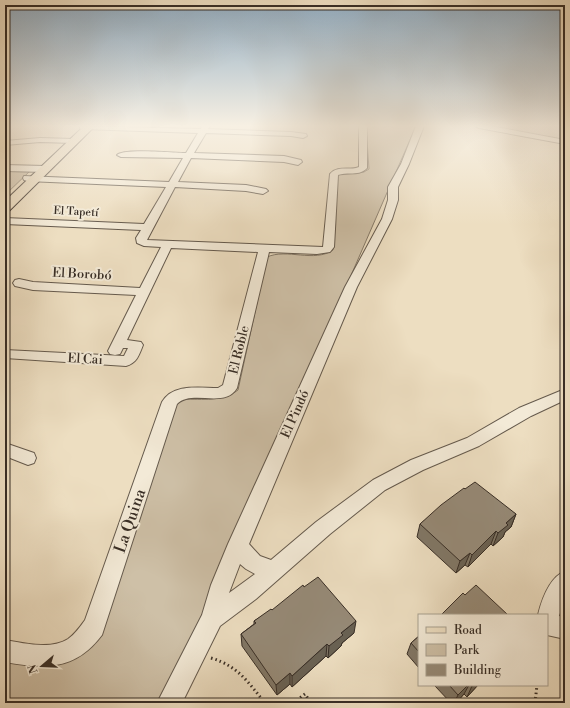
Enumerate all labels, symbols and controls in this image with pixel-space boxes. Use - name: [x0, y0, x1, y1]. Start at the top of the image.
- street label: El Tapetí: [53, 204, 99, 220]
- street label: El Borobó: [52, 264, 112, 284]
- street label: El Roble: [225, 324, 253, 376]
- street label: El Cai: [67, 350, 103, 368]
- street label: El Pindó: [277, 387, 313, 441]
- street label: La Quina: [110, 485, 151, 556]
- legend: [418, 614, 548, 686]
- text: Road: [454, 623, 482, 638]
- text: Park: [454, 643, 480, 658]
- north arrow: [22, 646, 62, 686]
- text: N: [25, 662, 42, 675]
- text: Building: [453, 663, 502, 678]

